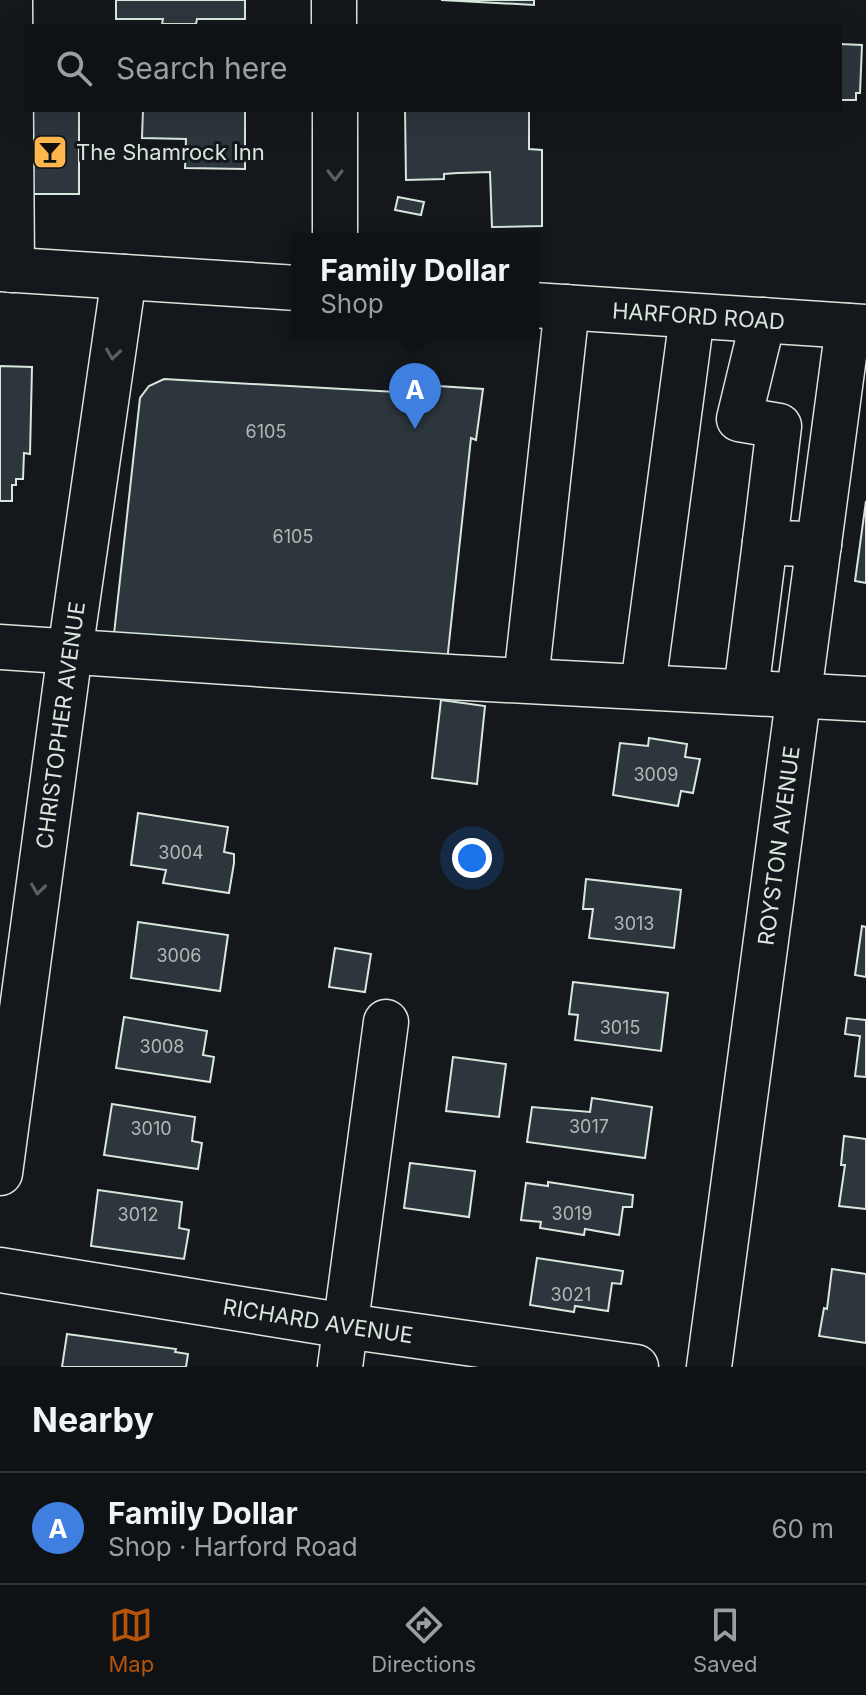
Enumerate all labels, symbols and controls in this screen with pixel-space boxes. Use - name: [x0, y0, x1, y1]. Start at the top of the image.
- search box: [24, 24, 842, 112]
- icon: search: [52, 46, 96, 90]
- text: Search here: [116, 50, 288, 86]
- bar icon: The Shamrock Inn: [31, 133, 69, 171]
- place label: The Shamrock Inn: [76, 139, 265, 165]
- one-way arrow: [326, 169, 344, 181]
- popup: [291, 233, 539, 337]
- text: Family Dollar: [320, 252, 510, 288]
- text: Shop: [320, 288, 384, 319]
- street label: HARFORD ROAD: [611, 297, 786, 335]
- one-way arrow: [105, 347, 122, 361]
- pin: A: [389, 363, 441, 429]
- house number: 6105: [246, 421, 286, 442]
- house number: 6105: [273, 526, 313, 547]
- street label: CHRISTOPHER AVENUE: [31, 600, 90, 850]
- street label: ROYSTON AVENUE: [752, 744, 805, 947]
- house number: 3009: [634, 764, 679, 785]
- your location: [452, 838, 492, 878]
- house number: 3004: [158, 842, 204, 863]
- one-way arrow: [30, 882, 47, 896]
- house number: 3013: [614, 913, 654, 934]
- house number: 3006: [157, 945, 202, 966]
- house number: 3015: [600, 1017, 640, 1038]
- house number: 3008: [140, 1036, 184, 1057]
- house number: 3017: [569, 1116, 609, 1137]
- house number: 3010: [130, 1118, 172, 1139]
- house number: 3019: [552, 1203, 592, 1224]
- house number: 3012: [118, 1204, 158, 1225]
- house number: 3021: [551, 1284, 591, 1305]
- street label: RICHARD AVENUE: [221, 1293, 415, 1348]
- text: Nearby: [32, 1399, 154, 1440]
- text: Family Dollar: [108, 1495, 298, 1531]
- text: A: [48, 1513, 68, 1544]
- text: 60 m: [771, 1513, 834, 1544]
- text: Shop · Harford Road: [108, 1531, 358, 1562]
- tab: Map: [109, 1603, 154, 1677]
- tab: Directions: [371, 1603, 476, 1677]
- tab: Saved: [693, 1603, 757, 1677]

